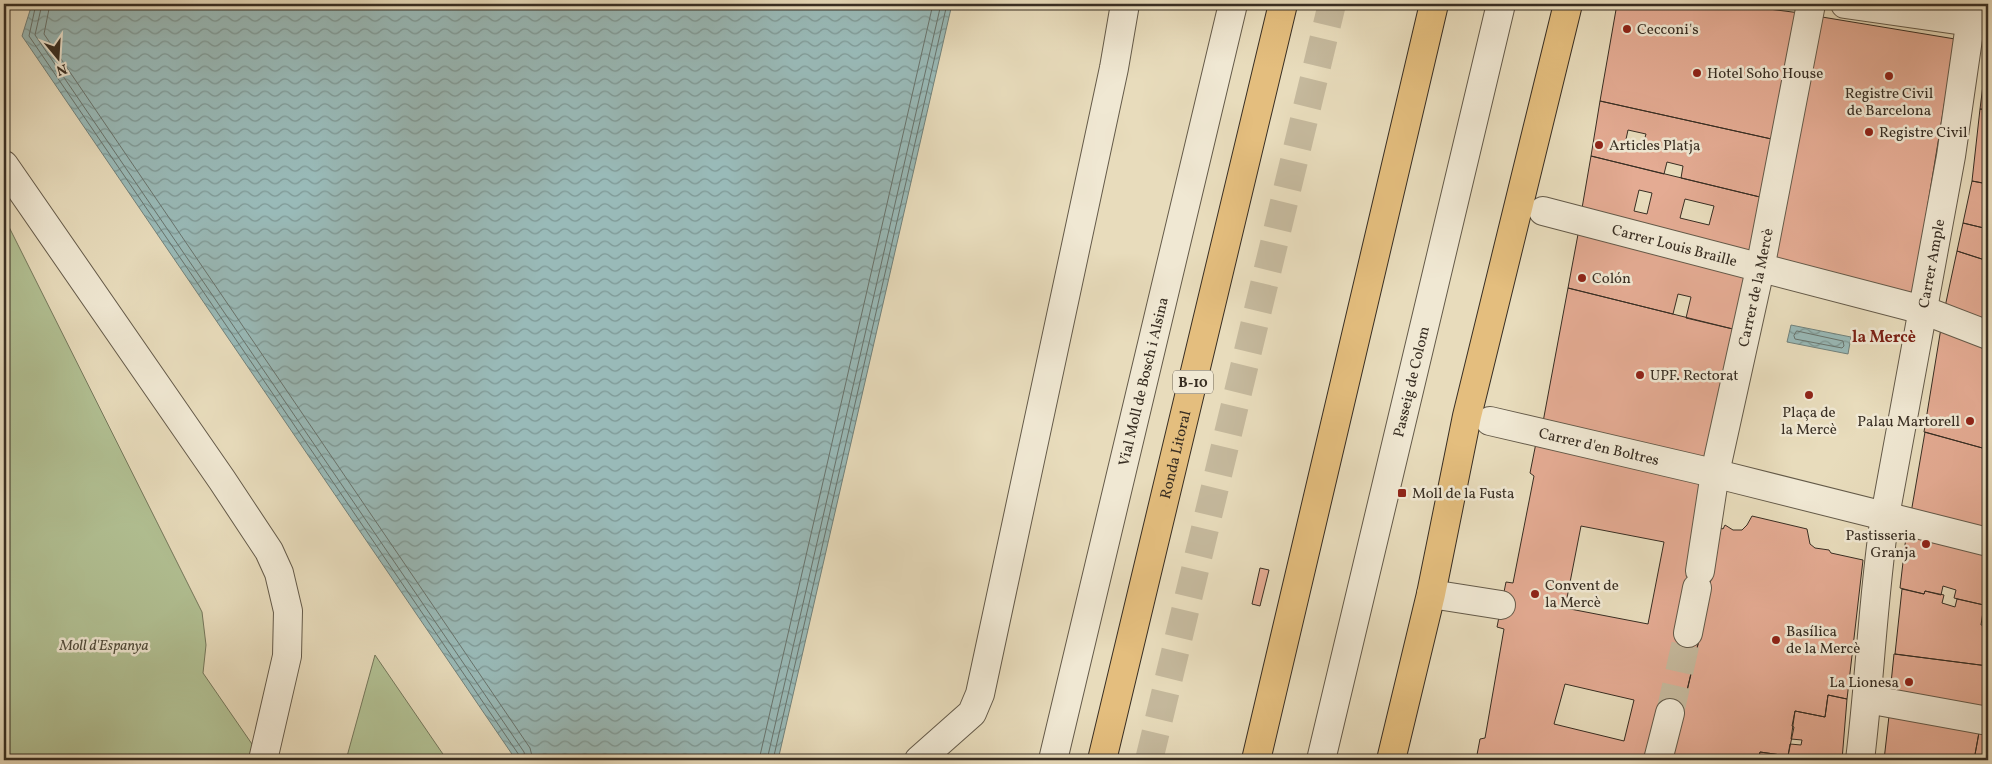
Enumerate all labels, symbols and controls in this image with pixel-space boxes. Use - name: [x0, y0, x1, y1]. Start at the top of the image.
- place label: Cecconi's: [1637, 20, 1699, 41]
- marker: Cecconi's: [1621, 23, 1633, 35]
- north arrow: [32, 32, 82, 82]
- text: N: [54, 58, 69, 80]
- place label: Hotel Soho House: [1707, 64, 1823, 85]
- marker: Hotel Soho House: [1691, 67, 1703, 79]
- marker: Registre Civil de Barcelona: [1883, 70, 1895, 82]
- place label: Registre Civil de Barcelona: [1845, 84, 1933, 122]
- place label: Registre Civil: [1879, 123, 1968, 144]
- marker: Registre Civil: [1863, 126, 1875, 138]
- place label: Articles Platja: [1609, 136, 1700, 157]
- marker: Articles Platja: [1593, 139, 1605, 151]
- street label: Carrer Ample: [1914, 218, 1951, 310]
- street label: Carrer Louis Braille: [1609, 220, 1739, 273]
- street label: Carrer de la Mercè: [1734, 227, 1780, 349]
- place label: Colón: [1592, 269, 1631, 290]
- marker: Colón: [1576, 272, 1588, 284]
- street label: Vial Moll de Bosch i Alsina: [1114, 295, 1175, 469]
- street label: Passeig de Colom: [1389, 324, 1436, 440]
- district label: la Mercè: [1852, 327, 1916, 349]
- place label: UPF. Rectorat: [1650, 366, 1739, 387]
- marker: UPF. Rectorat: [1634, 369, 1646, 381]
- road number: B-10: [1173, 371, 1213, 394]
- marker: Plaça de la Mercè: [1803, 389, 1815, 401]
- place label: Plaça de la Mercè: [1781, 403, 1837, 441]
- street label: Ronda Litoral: [1156, 409, 1197, 501]
- place label: Palau Martorell: [1857, 412, 1960, 433]
- marker: Palau Martorell: [1964, 415, 1976, 427]
- street label: Carrer d'en Boltres: [1536, 424, 1661, 472]
- place label: Moll de la Fusta: [1412, 484, 1515, 505]
- marker: Moll de la Fusta: [1396, 487, 1408, 499]
- place label: Pastisseria Granja: [1845, 526, 1916, 564]
- marker: Pastisseria Granja: [1920, 538, 1932, 550]
- place label: Convent de la Mercè: [1545, 576, 1619, 614]
- marker: Convent de la Mercè: [1529, 588, 1541, 600]
- place label: Basílica de la Mercè: [1786, 622, 1860, 660]
- marker: Basílica de la Mercè: [1770, 634, 1782, 646]
- park label: Moll d'Espanya: [58, 636, 149, 657]
- place label: La Lionesa: [1829, 673, 1899, 694]
- marker: La Lionesa: [1903, 676, 1915, 688]

